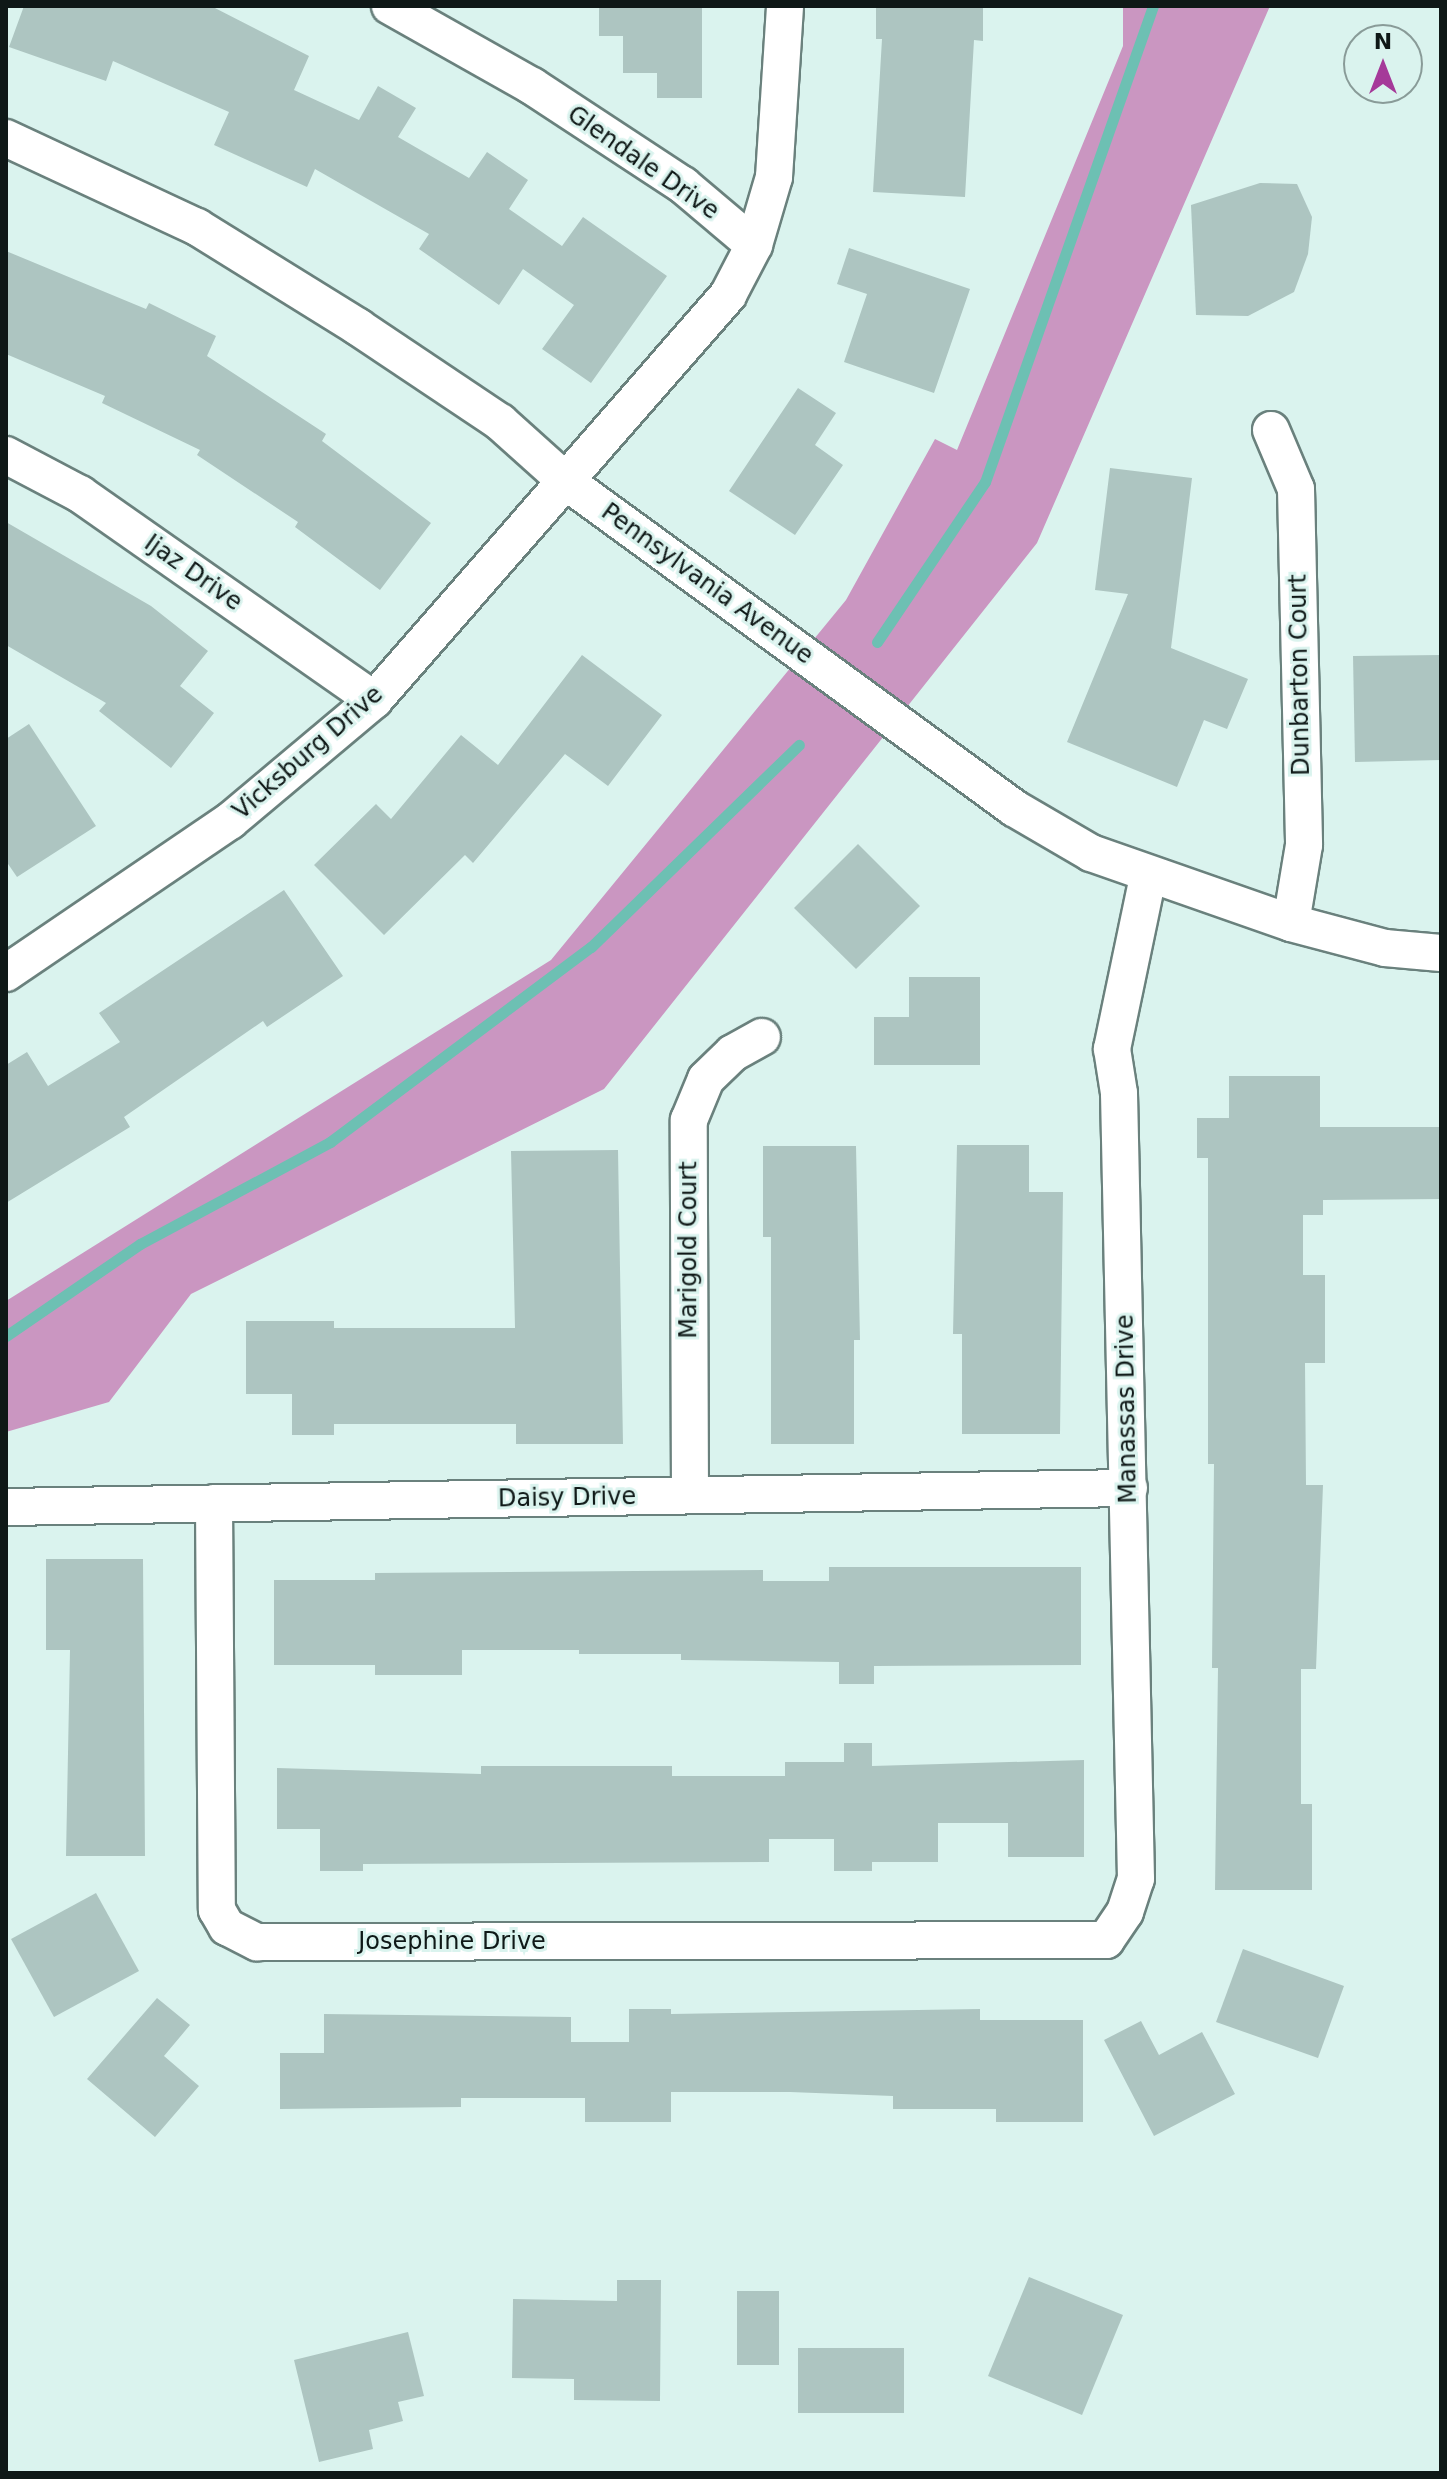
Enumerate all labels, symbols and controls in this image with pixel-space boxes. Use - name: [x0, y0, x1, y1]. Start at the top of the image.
- north arrow: [1343, 24, 1423, 104]
- text: N: [1374, 29, 1392, 54]
- street label: Glendale Drive: [562, 100, 724, 226]
- street label: Pennsylvania Avenue: [596, 498, 818, 670]
- street label: Ijaz Drive: [139, 529, 247, 617]
- street label: Dunbarton Court: [1284, 574, 1316, 776]
- street label: Vicksburg Drive: [227, 680, 389, 826]
- street label: Marigold Court: [675, 1161, 703, 1339]
- street label: Manassas Drive: [1111, 1314, 1143, 1504]
- street label: Daisy Drive: [498, 1482, 636, 1514]
- street label: Josephine Drive: [358, 1928, 546, 1956]

